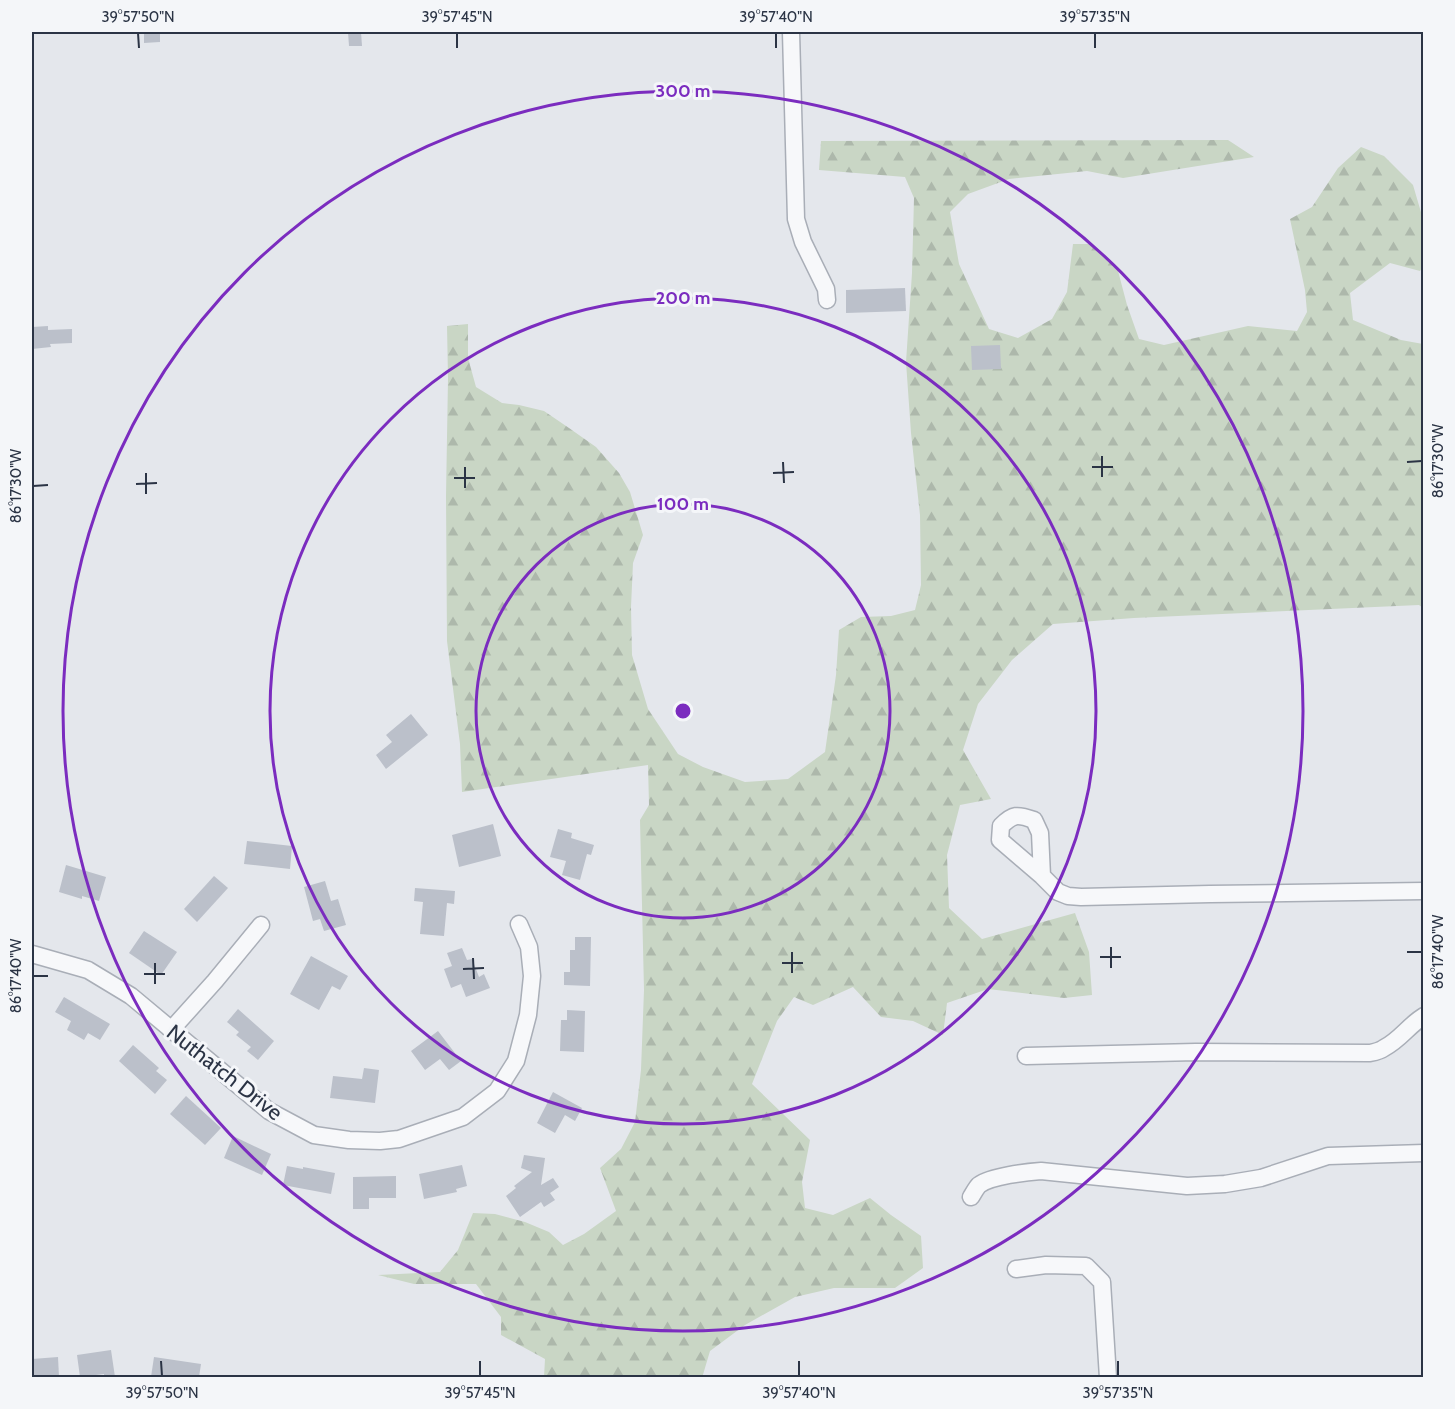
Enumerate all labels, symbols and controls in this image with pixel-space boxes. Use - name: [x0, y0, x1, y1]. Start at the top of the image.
- text: 39°57'50"N: [101, 8, 175, 26]
- text: 39°57'45"N: [421, 8, 493, 26]
- text: 39°57'40"N: [739, 8, 813, 26]
- text: 39°57'35"N: [1060, 8, 1130, 26]
- text: 300 m: [656, 80, 710, 102]
- text: 200 m: [656, 287, 710, 309]
- text: 86°17'30"W: [1429, 423, 1447, 498]
- text: 86°17'30"W: [7, 448, 25, 523]
- text: 100 m: [657, 493, 709, 515]
- centre of rings: [673, 701, 693, 721]
- text: 86°17'40"W: [1429, 914, 1447, 989]
- text: 86°17'40"W: [7, 938, 25, 1013]
- street label: Nuthatch Drive: [161, 1019, 288, 1126]
- text: 39°57'50"N: [125, 1384, 199, 1402]
- text: 39°57'45"N: [444, 1384, 516, 1402]
- text: 39°57'40"N: [762, 1384, 836, 1402]
- text: 39°57'35"N: [1083, 1384, 1153, 1402]

